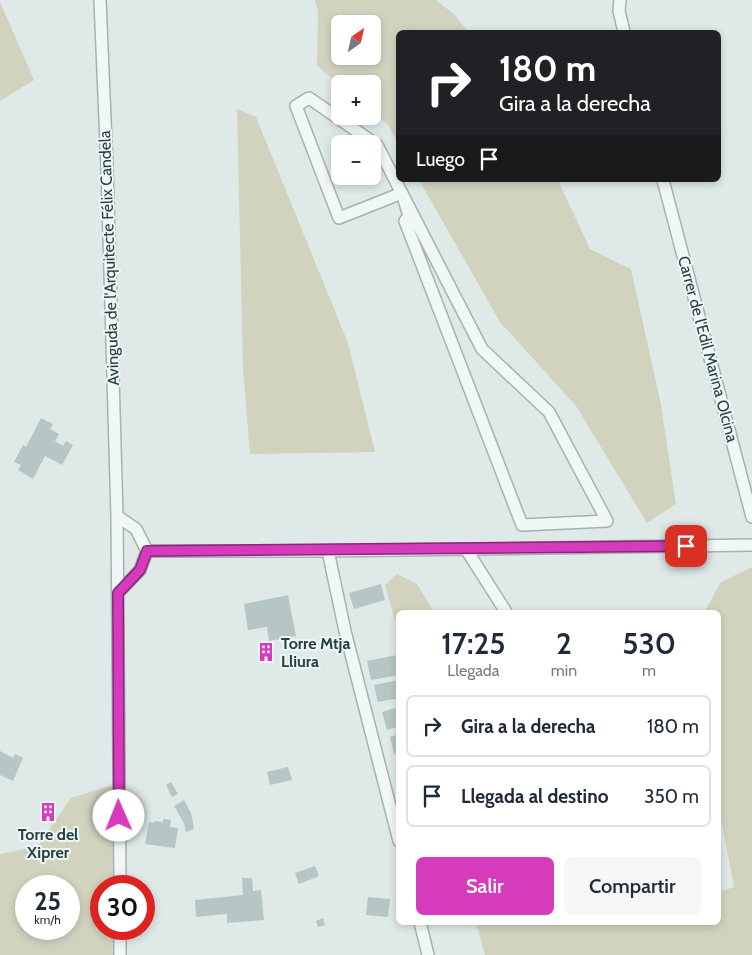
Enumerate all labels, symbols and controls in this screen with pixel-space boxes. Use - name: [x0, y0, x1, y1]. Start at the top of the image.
- north arrow: [331, 15, 381, 65]
- map controls: [331, 15, 381, 185]
- text: 180 m: [499, 47, 596, 90]
- icon: right: [416, 50, 481, 115]
- button: +: [331, 75, 381, 125]
- text: Gira a la derecha: [499, 90, 651, 117]
- street label: Avinguda de l'Arquitecte Félix Candela: [95, 130, 123, 386]
- button: −: [331, 135, 381, 185]
- icon: arrive: [475, 145, 503, 173]
- text: Luego: [416, 148, 465, 171]
- street label: Carrer de l'Edil Marina Olcina: [674, 254, 742, 445]
- pin: [665, 525, 707, 567]
- icon: arrive: [672, 532, 700, 560]
- text: 17:25: [441, 625, 506, 662]
- text: 2: [556, 625, 572, 662]
- text: 530: [622, 625, 676, 662]
- place label: Torre Mtja Lliura: [281, 634, 350, 671]
- building icon: Torre Mtja Lliura: [255, 641, 277, 663]
- text: Llegada: [447, 661, 499, 680]
- text: min: [551, 661, 577, 680]
- text: m: [642, 661, 656, 680]
- icon: right: [418, 712, 446, 740]
- text: Gira a la derecha: [461, 715, 596, 738]
- text: 180 m: [647, 715, 699, 738]
- icon: arrive: [418, 782, 446, 810]
- text: Llegada al destino: [461, 785, 608, 808]
- text: 350 m: [644, 785, 699, 808]
- position arrow: [92, 789, 144, 841]
- building icon: Torre del Xiprer: [37, 801, 59, 823]
- place label: Torre del Xiprer: [18, 825, 78, 862]
- button: Salir: [416, 857, 554, 915]
- button: Compartir: [564, 857, 701, 915]
- speed limit sign: 30: [90, 875, 155, 940]
- text: 25: [34, 886, 61, 916]
- text: km/h: [34, 912, 61, 927]

